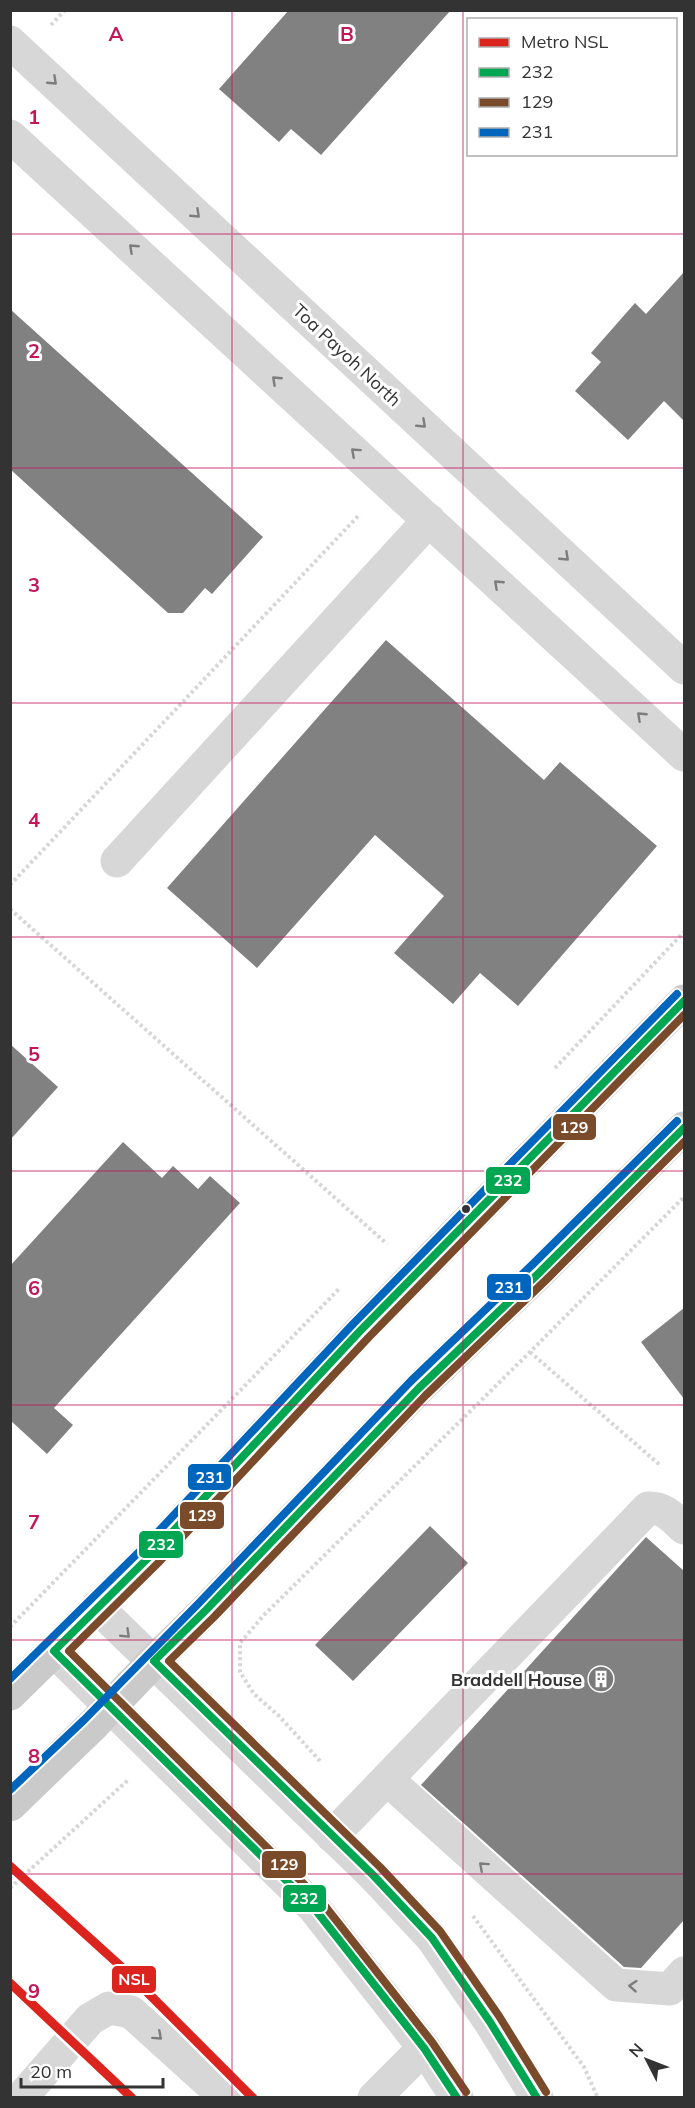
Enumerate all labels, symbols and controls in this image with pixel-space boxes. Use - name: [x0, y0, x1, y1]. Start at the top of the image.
- legend: [467, 18, 677, 156]
- text: A: [109, 21, 124, 46]
- text: B: [340, 21, 354, 46]
- text: Metro NSL: [521, 30, 609, 53]
- text: 232: [521, 60, 553, 83]
- one-way arrow: [46, 74, 57, 85]
- text: 129: [521, 90, 553, 113]
- text: 1: [28, 104, 40, 129]
- text: 231: [521, 120, 553, 143]
- one-way arrow: [190, 207, 200, 218]
- one-way arrow: [129, 244, 139, 255]
- street label: Toa Payoh North: [288, 299, 406, 411]
- text: 2: [28, 338, 40, 363]
- one-way arrow: [272, 376, 283, 387]
- one-way arrow: [414, 417, 425, 428]
- one-way arrow: [351, 448, 362, 459]
- one-way arrow: [558, 550, 568, 561]
- text: 3: [28, 572, 40, 597]
- one-way arrow: [494, 580, 505, 591]
- one-way arrow: [638, 712, 649, 723]
- text: 4: [28, 807, 40, 832]
- text: 5: [28, 1041, 40, 1066]
- line badge: 129: [552, 1113, 597, 1141]
- text: 129: [560, 1117, 588, 1137]
- line badge: 232: [485, 1166, 531, 1195]
- text: 232: [494, 1170, 522, 1190]
- unlabelled marker: [460, 1203, 472, 1215]
- line badge: 231: [486, 1273, 532, 1301]
- text: 6: [28, 1275, 40, 1300]
- text: 231: [495, 1277, 523, 1297]
- line badge: 231: [187, 1463, 232, 1491]
- text: 231: [196, 1467, 224, 1487]
- line badge: 129: [179, 1501, 225, 1530]
- text: 129: [188, 1505, 216, 1525]
- text: 7: [28, 1509, 40, 1534]
- line badge: 232: [138, 1530, 184, 1559]
- text: 232: [147, 1534, 175, 1554]
- one-way arrow: [119, 1627, 129, 1638]
- building icon: Braddell House: [586, 1664, 616, 1694]
- place label: Braddell House: [451, 1668, 582, 1691]
- text: 8: [28, 1743, 40, 1768]
- line badge: 129: [261, 1850, 307, 1879]
- text: 129: [270, 1854, 298, 1874]
- one-way arrow: [480, 1862, 490, 1873]
- line badge: 232: [282, 1884, 327, 1913]
- text: 232: [290, 1888, 318, 1908]
- line badge: NSL: [111, 1965, 157, 1994]
- text: NSL: [118, 1969, 150, 1989]
- text: 9: [28, 1978, 40, 2003]
- one-way arrow: [628, 1980, 637, 1993]
- one-way arrow: [151, 2029, 161, 2040]
- north arrow: [617, 2030, 677, 2090]
- text: N: [624, 2039, 647, 2061]
- scale bar: [21, 2051, 164, 2089]
- text: 20 m: [30, 2060, 72, 2083]

